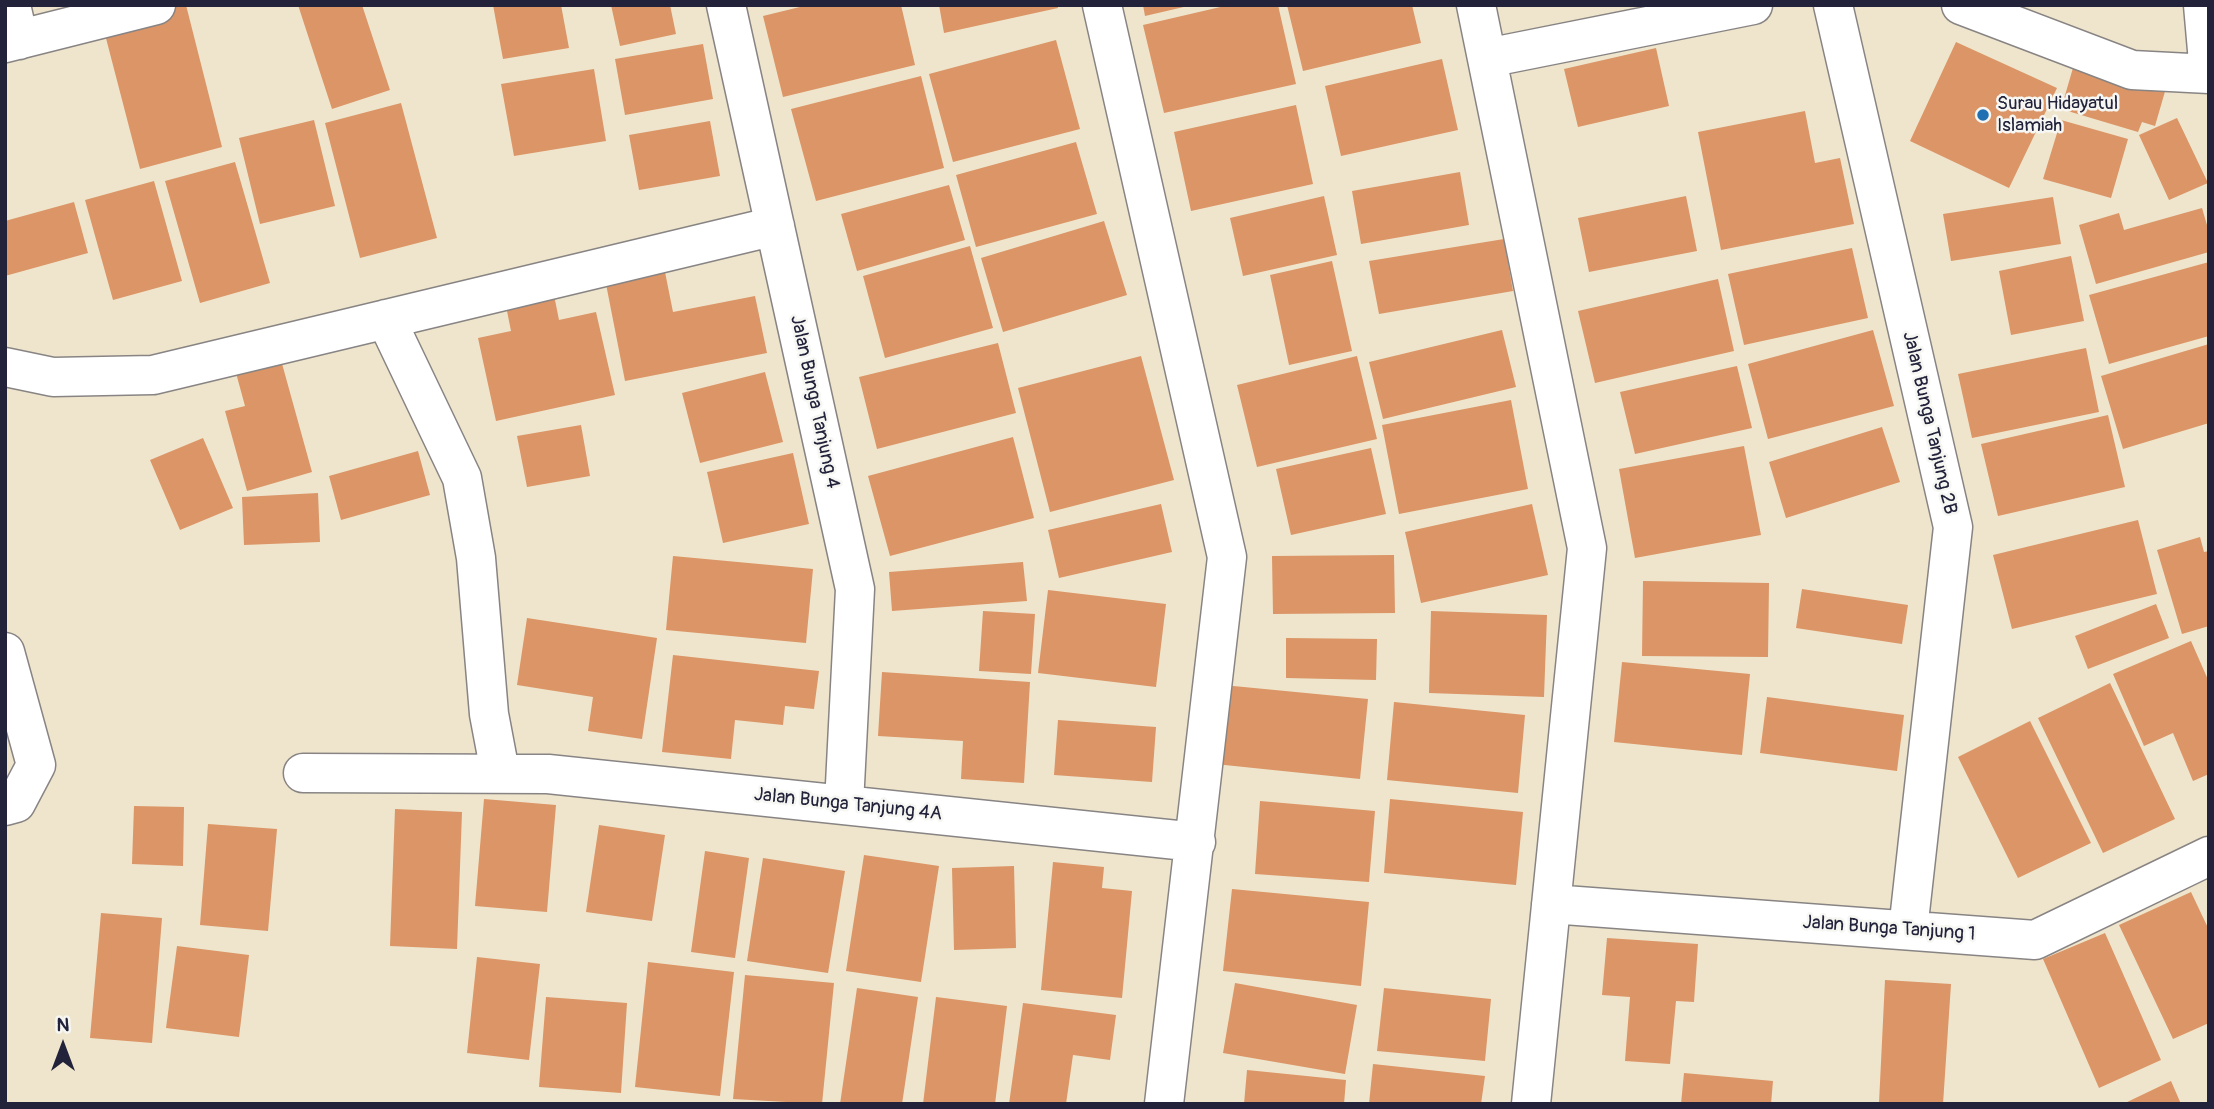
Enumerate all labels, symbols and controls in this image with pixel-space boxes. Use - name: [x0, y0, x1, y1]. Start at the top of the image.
- place label: Surau Hidayatul Islamiah: [1997, 93, 2118, 137]
- marker: Surau Hidayatul Islamiah: [1975, 107, 1991, 123]
- street label: Jalan Bunga Tanjung 4: [784, 313, 844, 491]
- street label: Jalan Bunga Tanjung 2B: [1897, 329, 1961, 517]
- street label: Jalan Bunga Tanjung 4A: [753, 784, 943, 826]
- street label: Jalan Bunga Tanjung 1: [1802, 912, 1976, 946]
- north arrow: [28, 1011, 98, 1081]
- text: N: [57, 1013, 69, 1037]

